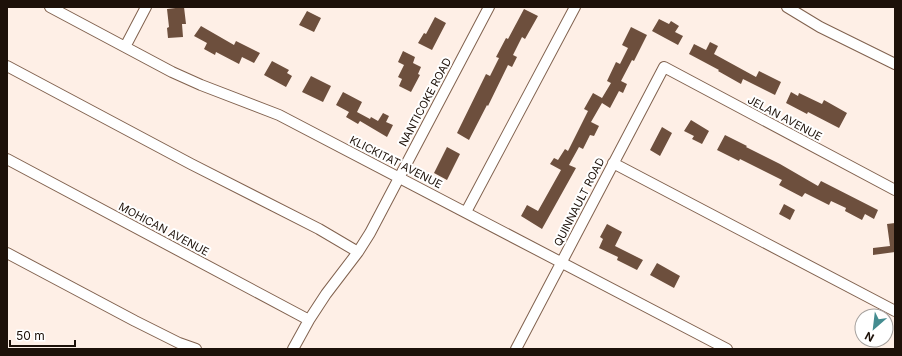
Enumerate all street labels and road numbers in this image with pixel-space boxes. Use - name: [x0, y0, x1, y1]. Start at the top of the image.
- street label: NANTICOKE ROAD: [396, 55, 454, 149]
- street label: JELAN AVENUE: [745, 93, 825, 143]
- street label: KLICKITAT AVENUE: [347, 133, 445, 191]
- street label: QUINNAULT ROAD: [551, 155, 607, 249]
- street label: MOHICAN AVENUE: [116, 199, 212, 259]

